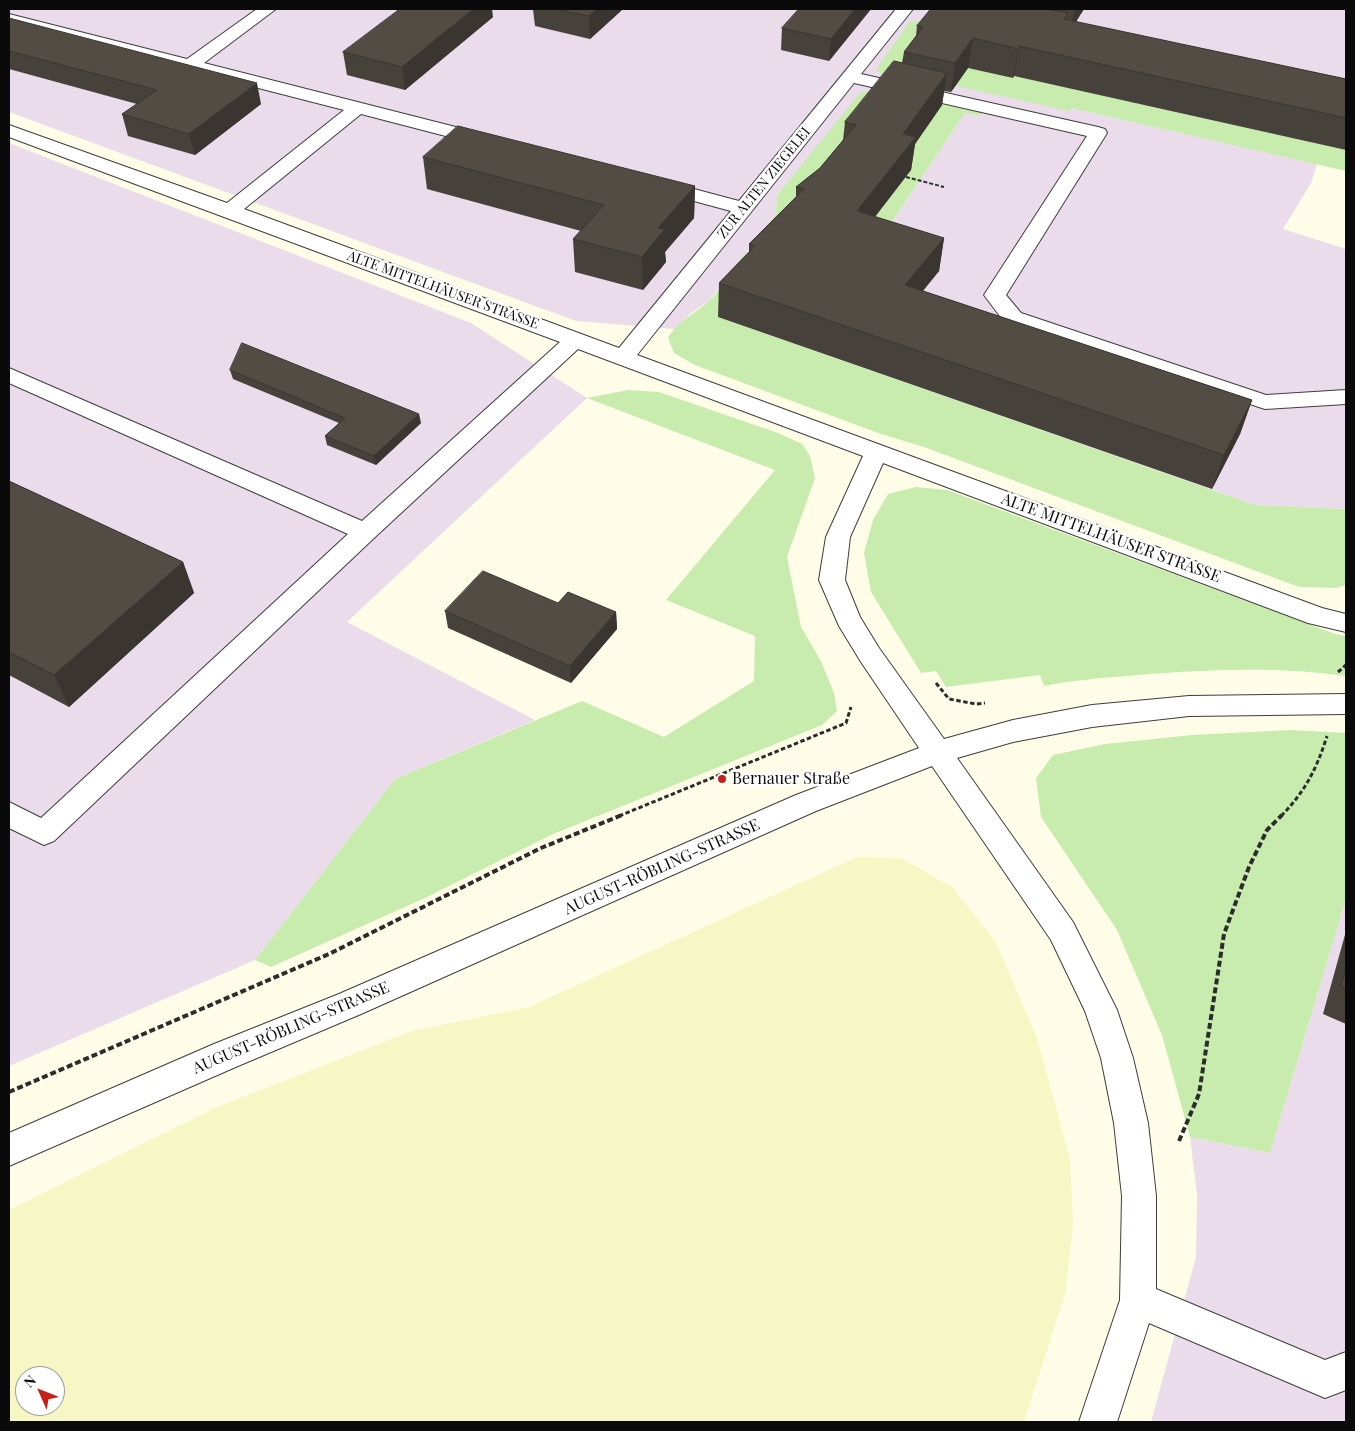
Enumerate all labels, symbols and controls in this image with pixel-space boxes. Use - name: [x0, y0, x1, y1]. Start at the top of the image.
- street label: ZUR ALTEN ZIEGELEI: [714, 124, 814, 242]
- street label: ALTE MITTELHÄUSER STRASSE: [345, 247, 541, 333]
- street label: ALTE MITTELHÄUSER STRASSE: [999, 489, 1223, 587]
- place label: Bernauer Straße: [732, 769, 850, 789]
- marker: Bernauer Straße: [716, 773, 728, 785]
- street label: AUGUST-RÖBLING-STRASSE: [561, 815, 763, 919]
- street label: AUGUST-RÖBLING-STRASSE: [190, 978, 392, 1078]
- north arrow: [15, 1366, 65, 1416]
- text: N: [19, 1371, 40, 1391]

